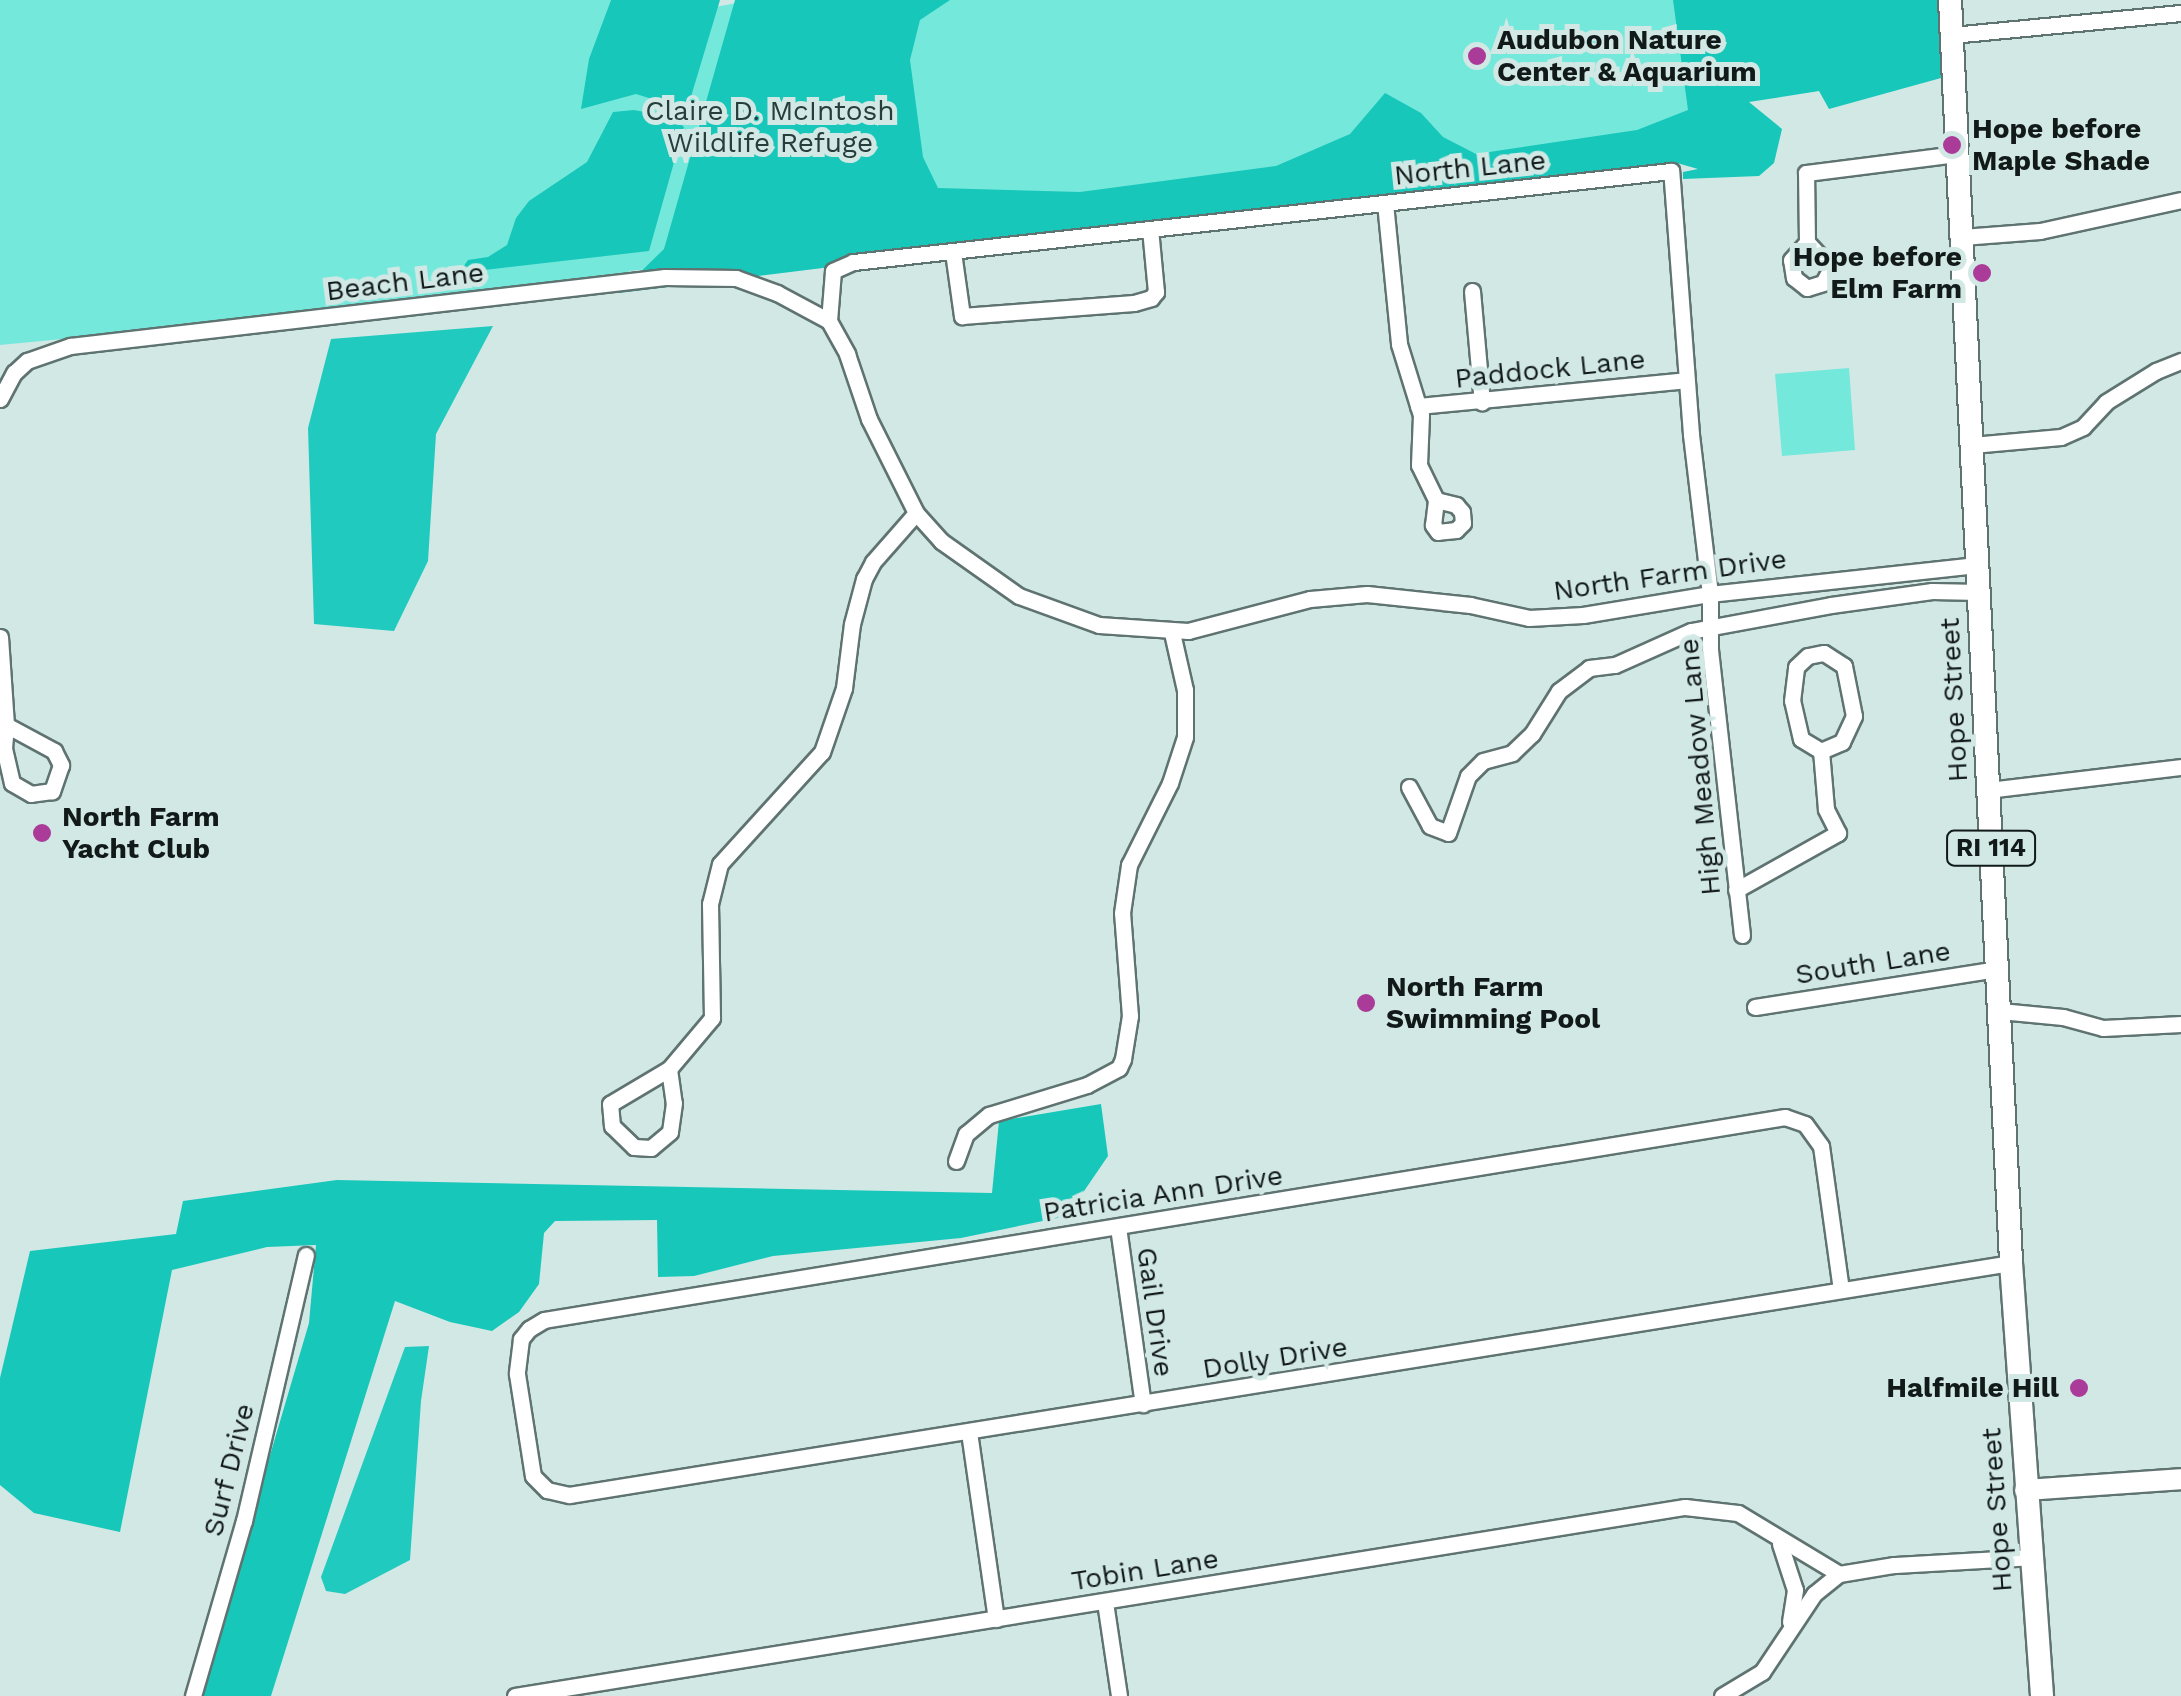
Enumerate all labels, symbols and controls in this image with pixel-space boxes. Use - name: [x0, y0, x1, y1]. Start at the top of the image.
- place label: Audubon Nature Center & Aquarium: [1497, 23, 1758, 89]
- marker: Audubon Nature Center & Aquarium: [1466, 45, 1488, 67]
- park label: Claire D. McIntosh Wildlife Refuge: [645, 94, 895, 160]
- place label: Hope before Maple Shade: [1972, 112, 2150, 178]
- marker: Hope before Maple Shade: [1941, 134, 1963, 156]
- street label: North Lane: [1392, 143, 1548, 193]
- place label: Hope before Elm Farm: [1793, 240, 1962, 306]
- street label: Beach Lane: [324, 256, 486, 308]
- marker: Hope before Elm Farm: [1971, 262, 1993, 284]
- street label: Paddock Lane: [1453, 342, 1647, 396]
- street label: North Farm Drive: [1551, 542, 1789, 608]
- street label: Hope Street: [1933, 617, 1975, 783]
- street label: High Meadow Lane: [1672, 637, 1728, 897]
- place label: North Farm Yacht Club: [62, 800, 220, 866]
- marker: North Farm Yacht Club: [31, 822, 53, 844]
- road number: RI 114: [1944, 828, 2038, 868]
- street label: South Lane: [1793, 934, 1953, 992]
- place label: North Farm Swimming Pool: [1386, 970, 1600, 1036]
- marker: North Farm Swimming Pool: [1355, 992, 1377, 1014]
- street label: Patricia Ann Drive: [1040, 1158, 1286, 1230]
- street label: Gail Drive: [1129, 1245, 1181, 1379]
- street label: Dolly Drive: [1200, 1330, 1350, 1386]
- place label: Halfmile Hill: [1886, 1371, 2059, 1405]
- marker: Halfmile Hill: [2068, 1377, 2090, 1399]
- street label: Surf Drive: [196, 1400, 262, 1540]
- street label: Hope Street: [1974, 1427, 2020, 1593]
- street label: Tobin Lane: [1069, 1542, 1221, 1598]

